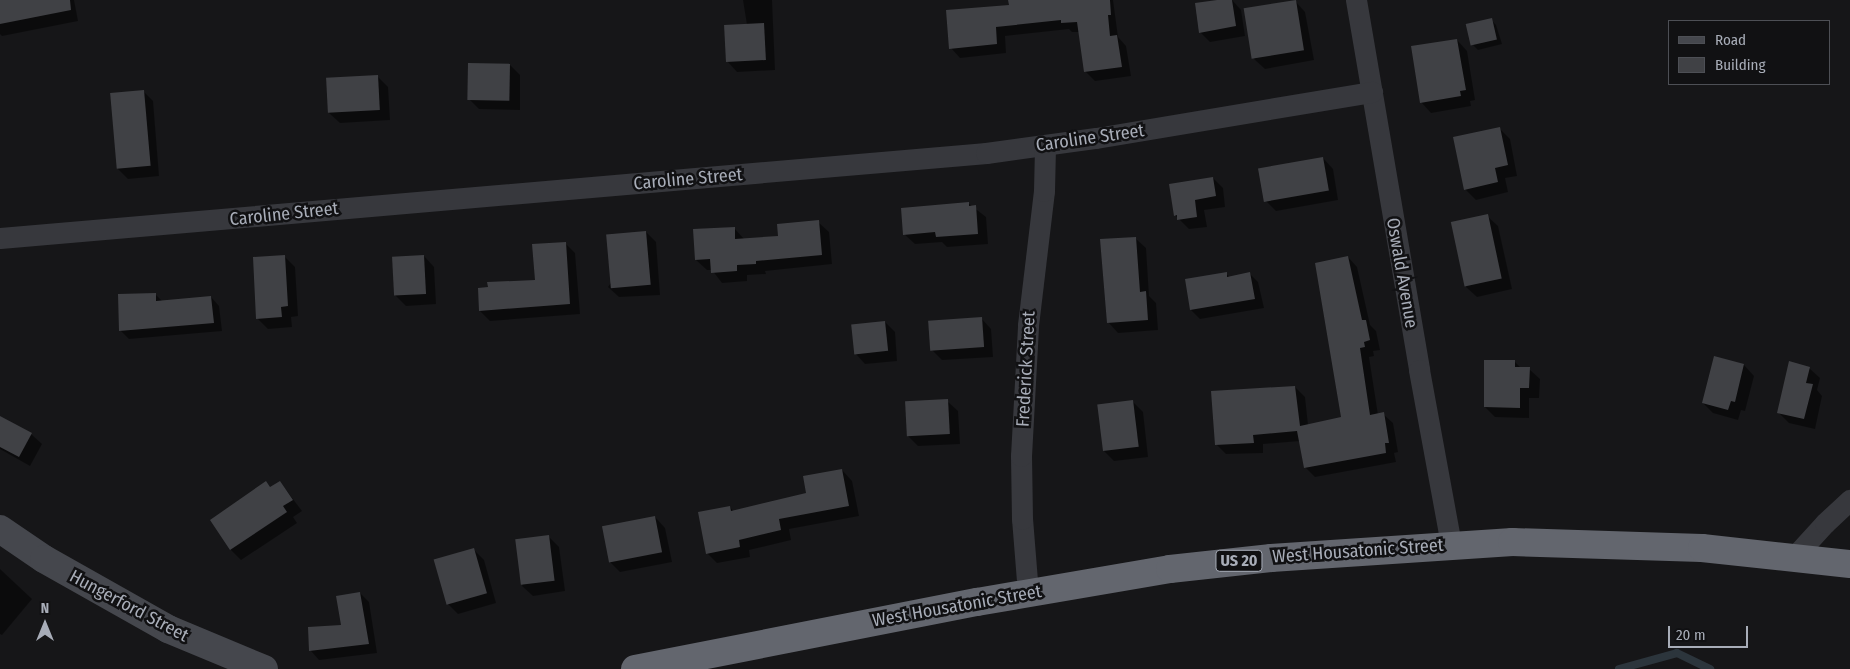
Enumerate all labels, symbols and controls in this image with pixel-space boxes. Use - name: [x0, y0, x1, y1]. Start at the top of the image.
- legend: [1668, 20, 1830, 85]
- text: Road: [1715, 31, 1746, 49]
- text: Building: [1715, 56, 1766, 74]
- street label: Caroline Street: [1034, 120, 1146, 156]
- street label: Caroline Street: [633, 163, 743, 195]
- street label: Caroline Street: [229, 198, 339, 230]
- street label: Oswald Avenue: [1382, 216, 1422, 330]
- street label: Frederick Street: [1012, 311, 1040, 427]
- street label: West Housatonic Street: [1272, 534, 1444, 568]
- road number: US 20: [1215, 548, 1263, 574]
- street label: Hungerford Street: [66, 566, 192, 646]
- street label: West Housatonic Street: [871, 580, 1043, 632]
- north arrow: [20, 599, 70, 649]
- text: N: [41, 600, 49, 617]
- scale bar: [1670, 616, 1750, 648]
- text: 20 m: [1676, 626, 1706, 644]

